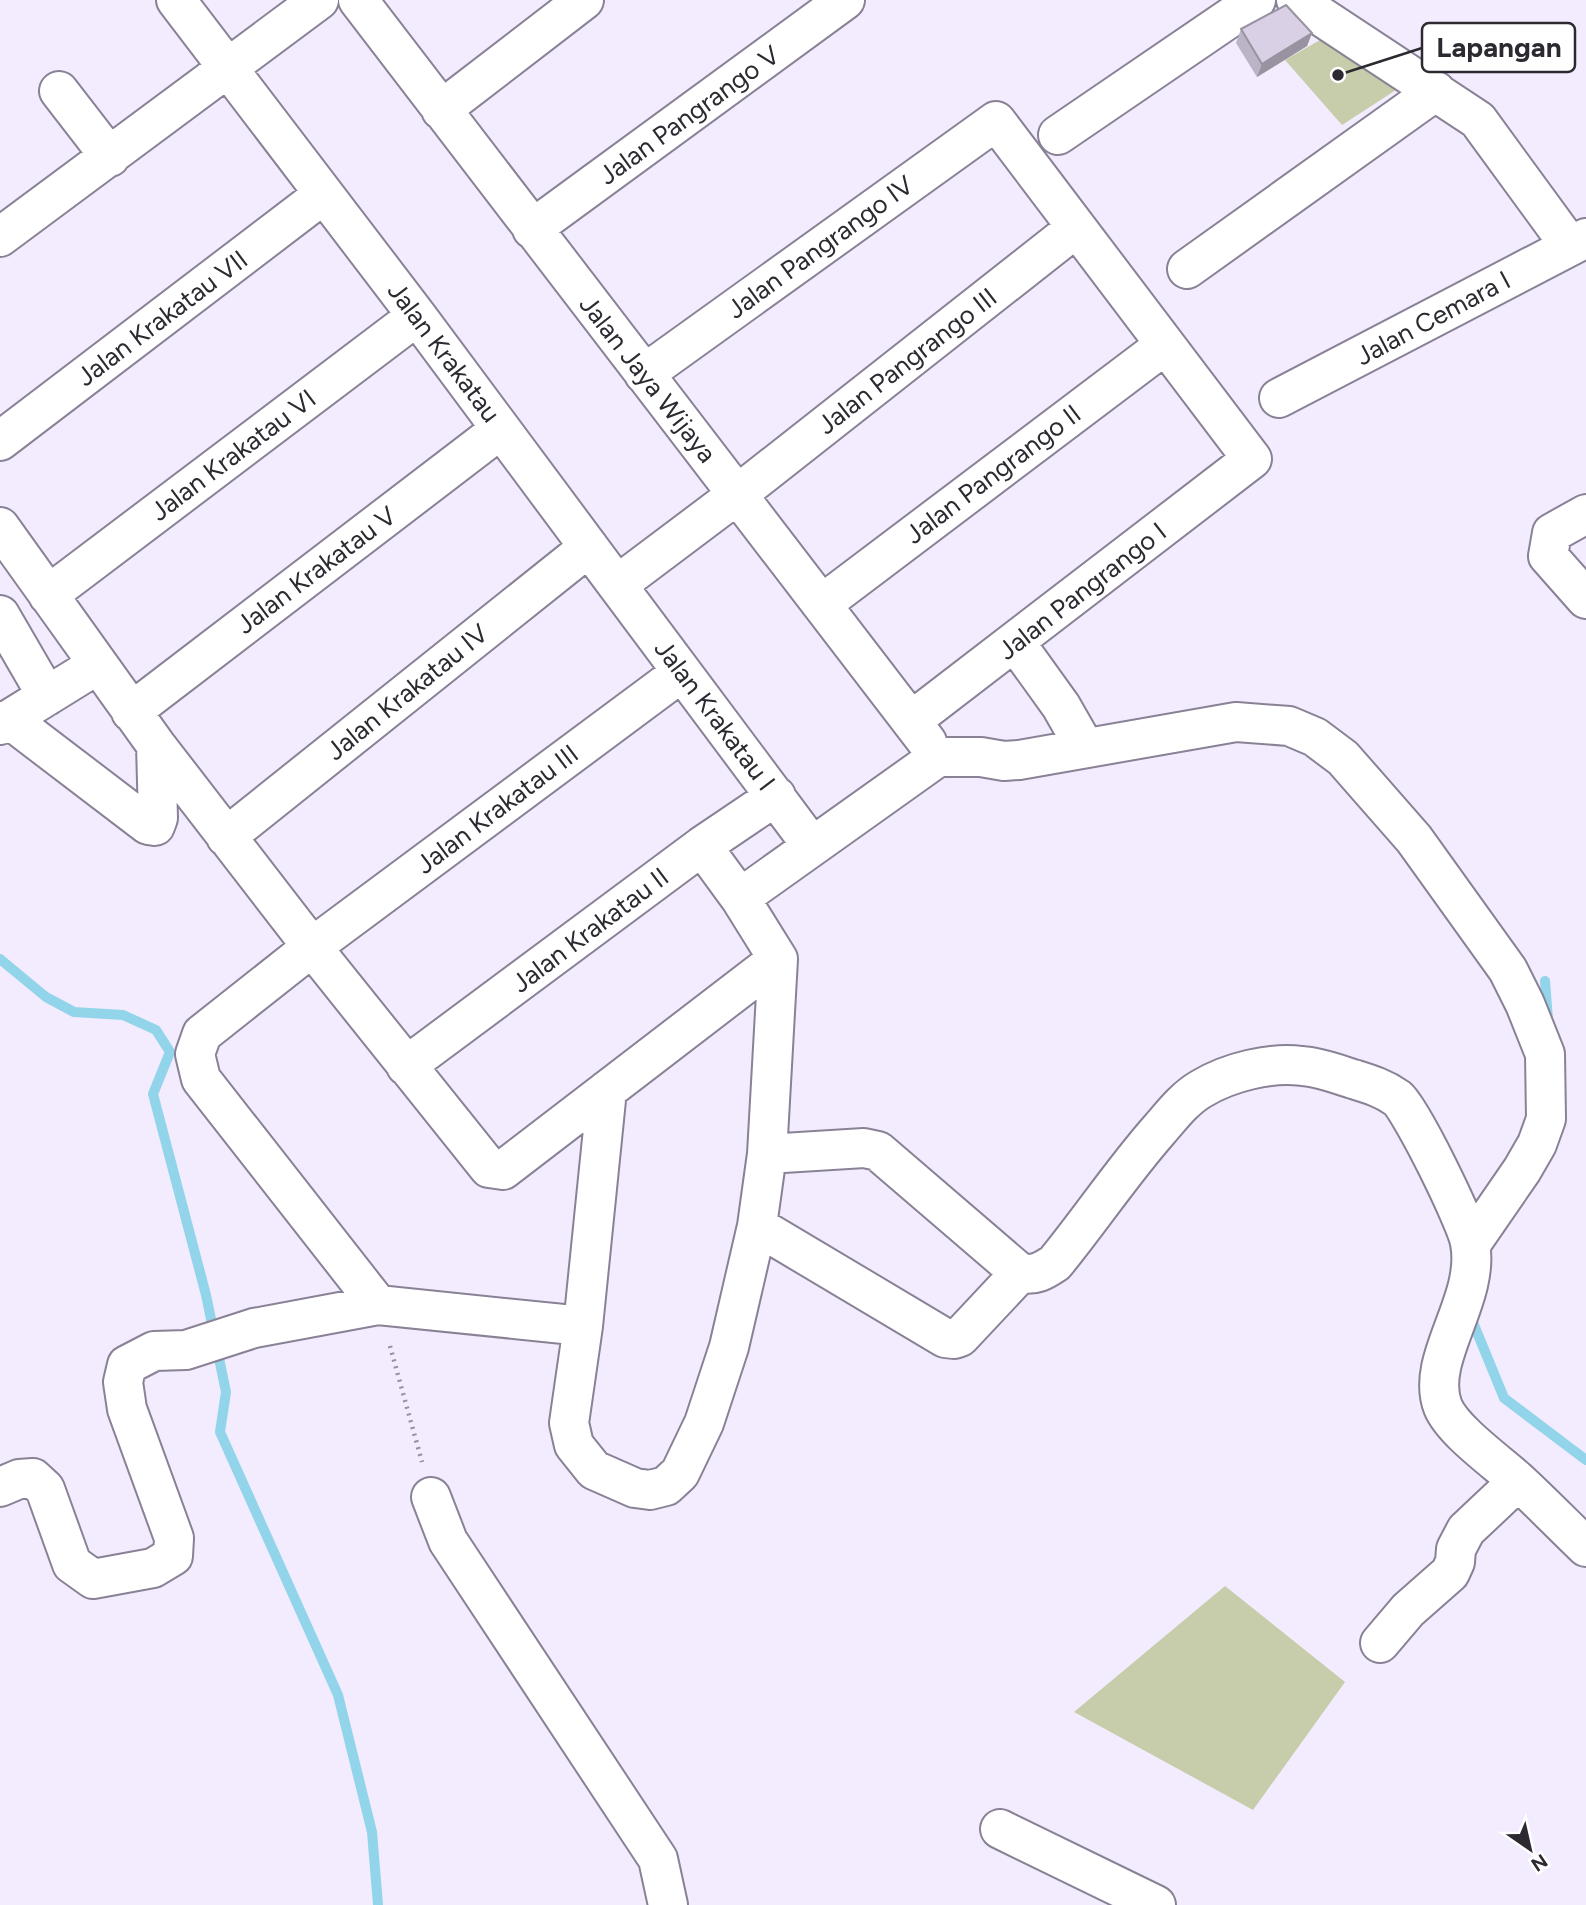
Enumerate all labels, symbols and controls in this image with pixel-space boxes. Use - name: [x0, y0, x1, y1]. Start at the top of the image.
- callout: Lapangan: [1422, 23, 1575, 72]
- text: Lapangan: [1436, 30, 1562, 64]
- street label: Jalan Pangrango V: [592, 39, 786, 191]
- street label: Jalan Pangrango IV: [720, 169, 920, 325]
- street label: Jalan Krakatau VII: [70, 243, 254, 393]
- street label: Jalan Cemara I: [1350, 264, 1516, 372]
- street label: Jalan Krakatau: [381, 275, 507, 429]
- street label: Jalan Pangrango III: [811, 281, 1003, 441]
- street label: Jalan Jaya Wijaya: [573, 289, 723, 469]
- street label: Jalan Krakatau VI: [144, 382, 322, 528]
- street label: Jalan Pangrango II: [899, 397, 1087, 551]
- street label: Jalan Krakatau V: [230, 499, 402, 641]
- street label: Jalan Pangrango I: [991, 515, 1173, 667]
- street label: Jalan Krakatau IV: [320, 617, 494, 767]
- street label: Jalan Krakatau I: [648, 633, 782, 797]
- street label: Jalan Krakatau III: [409, 738, 585, 880]
- street label: Jalan Krakatau II: [505, 861, 675, 999]
- north arrow: [1495, 1814, 1565, 1884]
- text: N: [1527, 1849, 1552, 1876]

